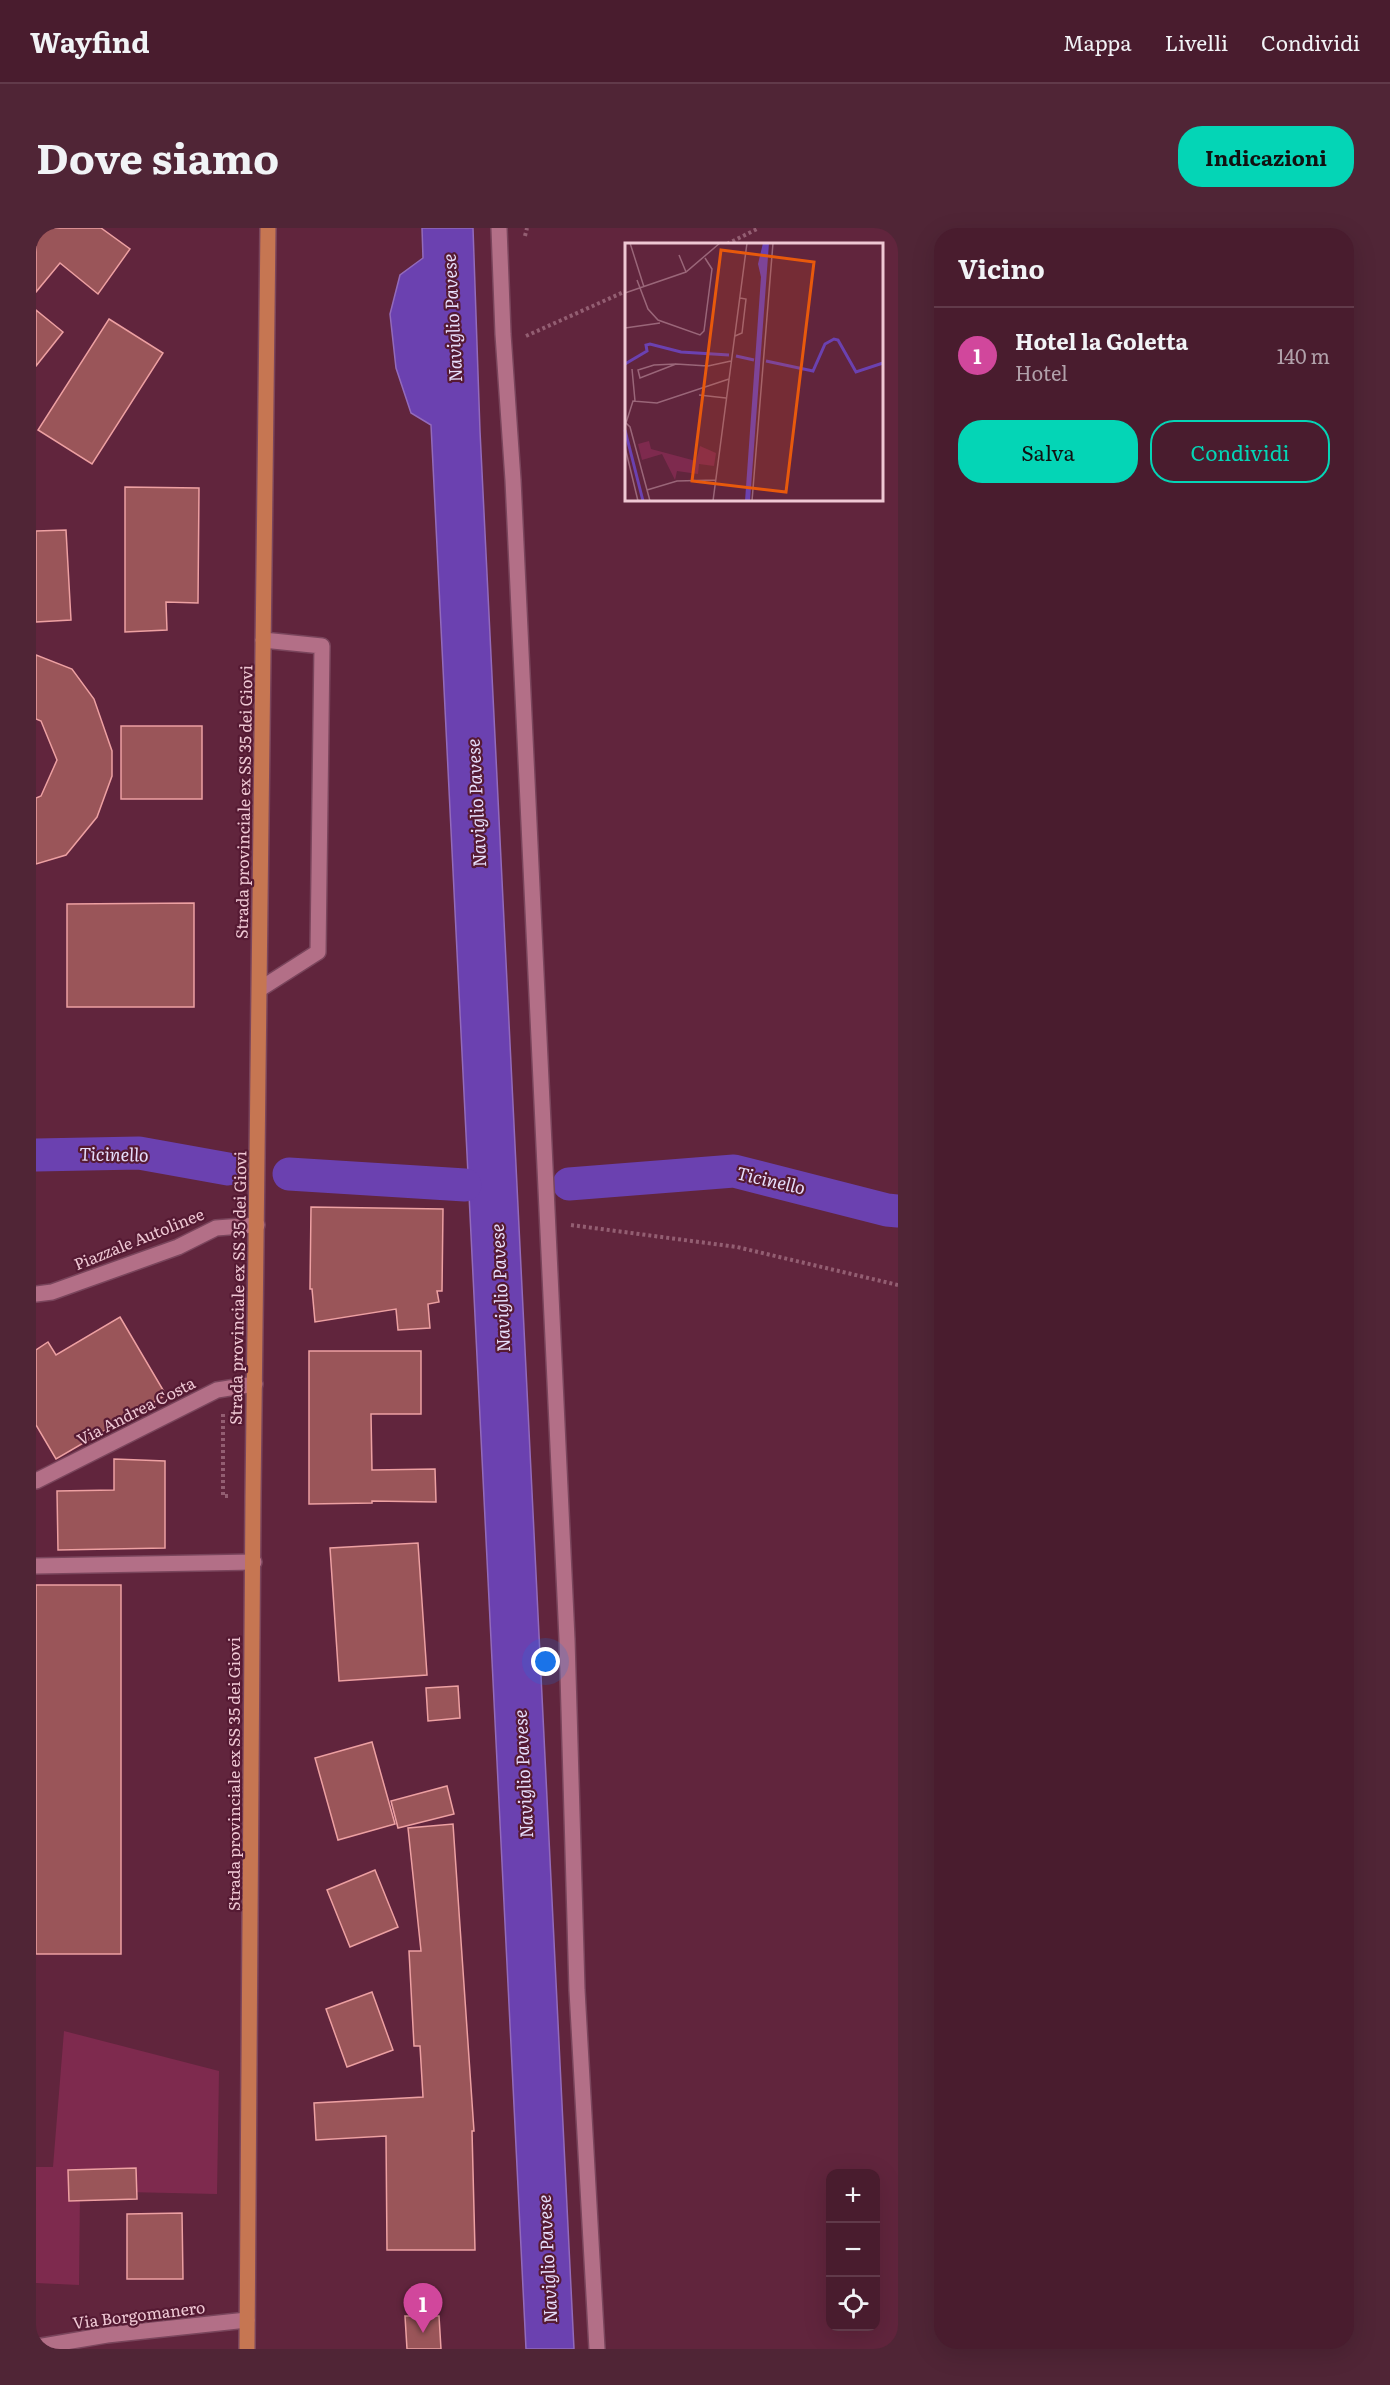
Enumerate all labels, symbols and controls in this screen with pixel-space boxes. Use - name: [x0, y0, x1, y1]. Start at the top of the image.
- text: Wayfind: [30, 20, 150, 62]
- text: Mappa: [1063, 26, 1132, 57]
- text: Livelli: [1165, 26, 1228, 57]
- text: Condividi: [1261, 26, 1360, 57]
- text: Dove siamo: [36, 125, 279, 187]
- button: Indicazioni: [1178, 126, 1354, 187]
- inset map: [625, 243, 883, 501]
- text: Vicino: [958, 248, 1045, 287]
- water label: Naviglio Pavese: [435, 253, 468, 383]
- text: Hotel la Goletta: [1015, 324, 1188, 357]
- text: 1: [973, 340, 982, 370]
- text: 140 m: [1277, 340, 1330, 370]
- text: Hotel: [1015, 357, 1068, 387]
- button: Salva: [958, 420, 1138, 483]
- button: Condividi: [1150, 420, 1330, 483]
- street label: Strada provinciale ex SS 35 dei Giovi: [229, 665, 257, 939]
- water label: Naviglio Pavese: [459, 738, 492, 868]
- water label: Ticinello: [79, 1139, 149, 1168]
- street label: Strada provinciale ex SS 35 dei Giovi: [223, 1151, 251, 1425]
- water label: Ticinello: [735, 1159, 808, 1200]
- street label: Piazzale Autolinee: [70, 1201, 207, 1275]
- water label: Naviglio Pavese: [483, 1223, 516, 1353]
- street label: Via Andrea Costa: [72, 1370, 199, 1450]
- street label: Strada provinciale ex SS 35 dei Giovi: [221, 1637, 245, 1911]
- your location: [531, 1647, 560, 1676]
- water label: Naviglio Pavese: [506, 1709, 539, 1839]
- map controls: [826, 2169, 880, 2331]
- button: +: [826, 2169, 880, 2223]
- water label: Naviglio Pavese: [530, 2194, 563, 2324]
- button: −: [826, 2223, 880, 2277]
- button: locate: [826, 2277, 880, 2331]
- pin: 1: [404, 2284, 442, 2333]
- street label: Via Borgomanero: [71, 2294, 206, 2334]

